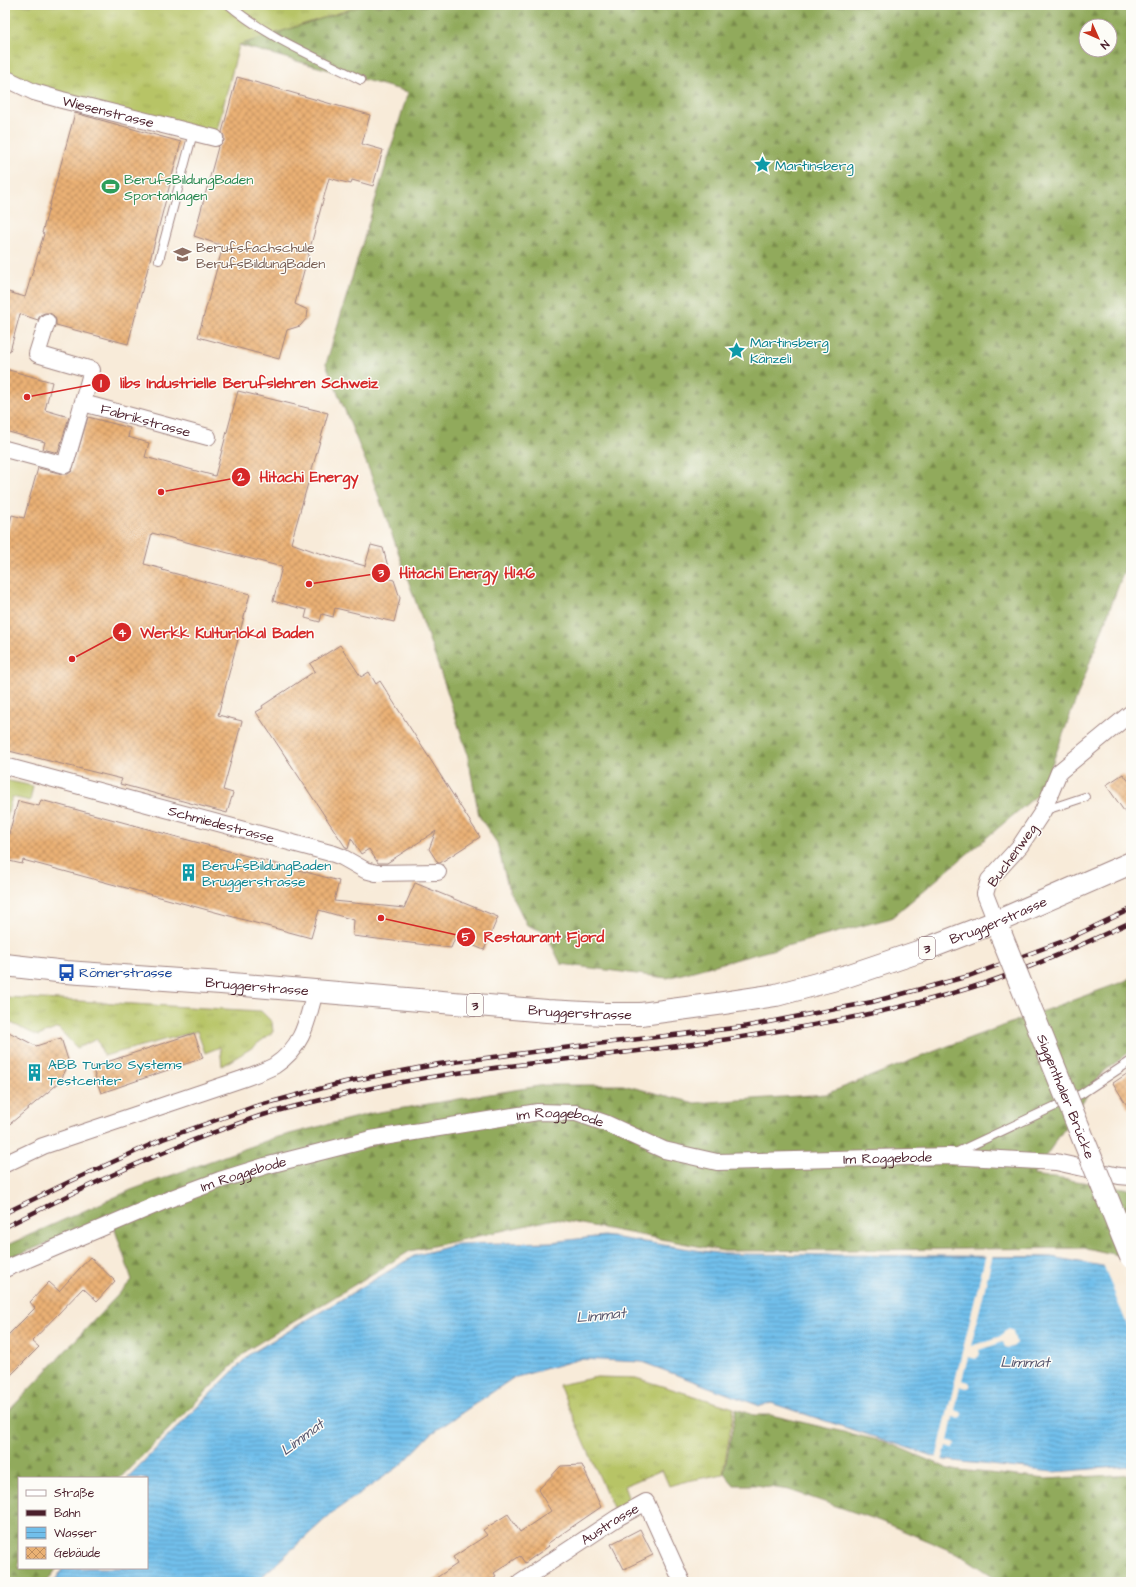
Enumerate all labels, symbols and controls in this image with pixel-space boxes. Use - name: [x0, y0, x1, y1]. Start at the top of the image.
- north arrow: [1078, 18, 1118, 58]
- text: N: [1097, 37, 1112, 53]
- street label: Wiesenstrasse: [60, 91, 156, 134]
- place icon: Martinsberg: [752, 155, 772, 175]
- place label: Martinsberg: [775, 156, 854, 176]
- place label: BerufsBildungBaden Sportanlagen: [124, 170, 253, 206]
- sports icon: BerufsBildungBaden Sportanlagen: [101, 177, 121, 197]
- place label: Berufsfachschule BerufsBildungBaden: [196, 238, 325, 274]
- school or university icon: Berufsfachschule BerufsBildungBaden: [173, 245, 193, 265]
- place label: Martinsberg Känzeli: [750, 333, 829, 369]
- place icon: Martinsberg Känzeli: [727, 340, 747, 360]
- callout: libs Industrielle Berufslehren Schweiz: [91, 369, 386, 396]
- text: libs Industrielle Berufslehren Schweiz: [120, 373, 379, 394]
- text: 1: [100, 375, 102, 392]
- street label: Fabrikstrasse: [98, 399, 193, 443]
- callout: Hitachi Energy: [231, 463, 366, 490]
- text: Hitachi Energy: [260, 467, 359, 490]
- text: 2: [237, 469, 245, 486]
- callout: Hitachi Energy H146: [371, 559, 543, 586]
- text: Hitachi Energy H146: [399, 563, 535, 586]
- text: 3: [377, 565, 385, 582]
- callout: Werkk Kulturlokal Baden: [112, 619, 321, 646]
- text: Werkk Kulturlokal Baden: [139, 623, 314, 644]
- text: 4: [118, 625, 127, 642]
- street label: Schmiedestrasse: [166, 801, 277, 849]
- street label: Buchenweg: [983, 820, 1043, 891]
- place label: BerufsBildungBaden Bruggerstrasse: [202, 856, 331, 892]
- building icon: BerufsBildungBaden Bruggerstrasse: [179, 863, 199, 883]
- street label: Bruggerstrasse: [947, 892, 1051, 950]
- callout: Restaurant Fjord: [456, 923, 613, 950]
- text: Restaurant Fjord: [484, 927, 605, 948]
- text: 5: [462, 929, 471, 946]
- road number: 3: [919, 937, 935, 959]
- bus stop icon: Römerstrasse: [56, 962, 76, 982]
- place label: Römerstrasse: [79, 963, 173, 983]
- street label: Bruggerstrasse: [205, 973, 310, 1002]
- road number: 3: [467, 994, 483, 1016]
- street label: Bruggerstrasse: [527, 1000, 632, 1025]
- street label: Siggenthaler Brücke: [1031, 1031, 1100, 1162]
- place label: ABB Turbo Systems Testcenter: [48, 1055, 182, 1091]
- building icon: ABB Turbo Systems Testcenter: [25, 1062, 45, 1082]
- street label: Im Roggebode: [515, 1103, 607, 1133]
- street label: Im Roggebode: [843, 1147, 933, 1170]
- street label: Im Roggebode: [198, 1152, 289, 1197]
- water label: Limmat: [575, 1302, 629, 1329]
- water label: Limmat: [1000, 1352, 1052, 1373]
- water label: Limmat: [276, 1413, 330, 1461]
- legend: [18, 1477, 148, 1569]
- text: Straße: [54, 1485, 95, 1502]
- street label: Austrasse: [577, 1499, 643, 1550]
- text: Bahn: [54, 1505, 81, 1522]
- text: Wasser: [54, 1525, 97, 1542]
- text: Gebäude: [54, 1545, 101, 1562]

